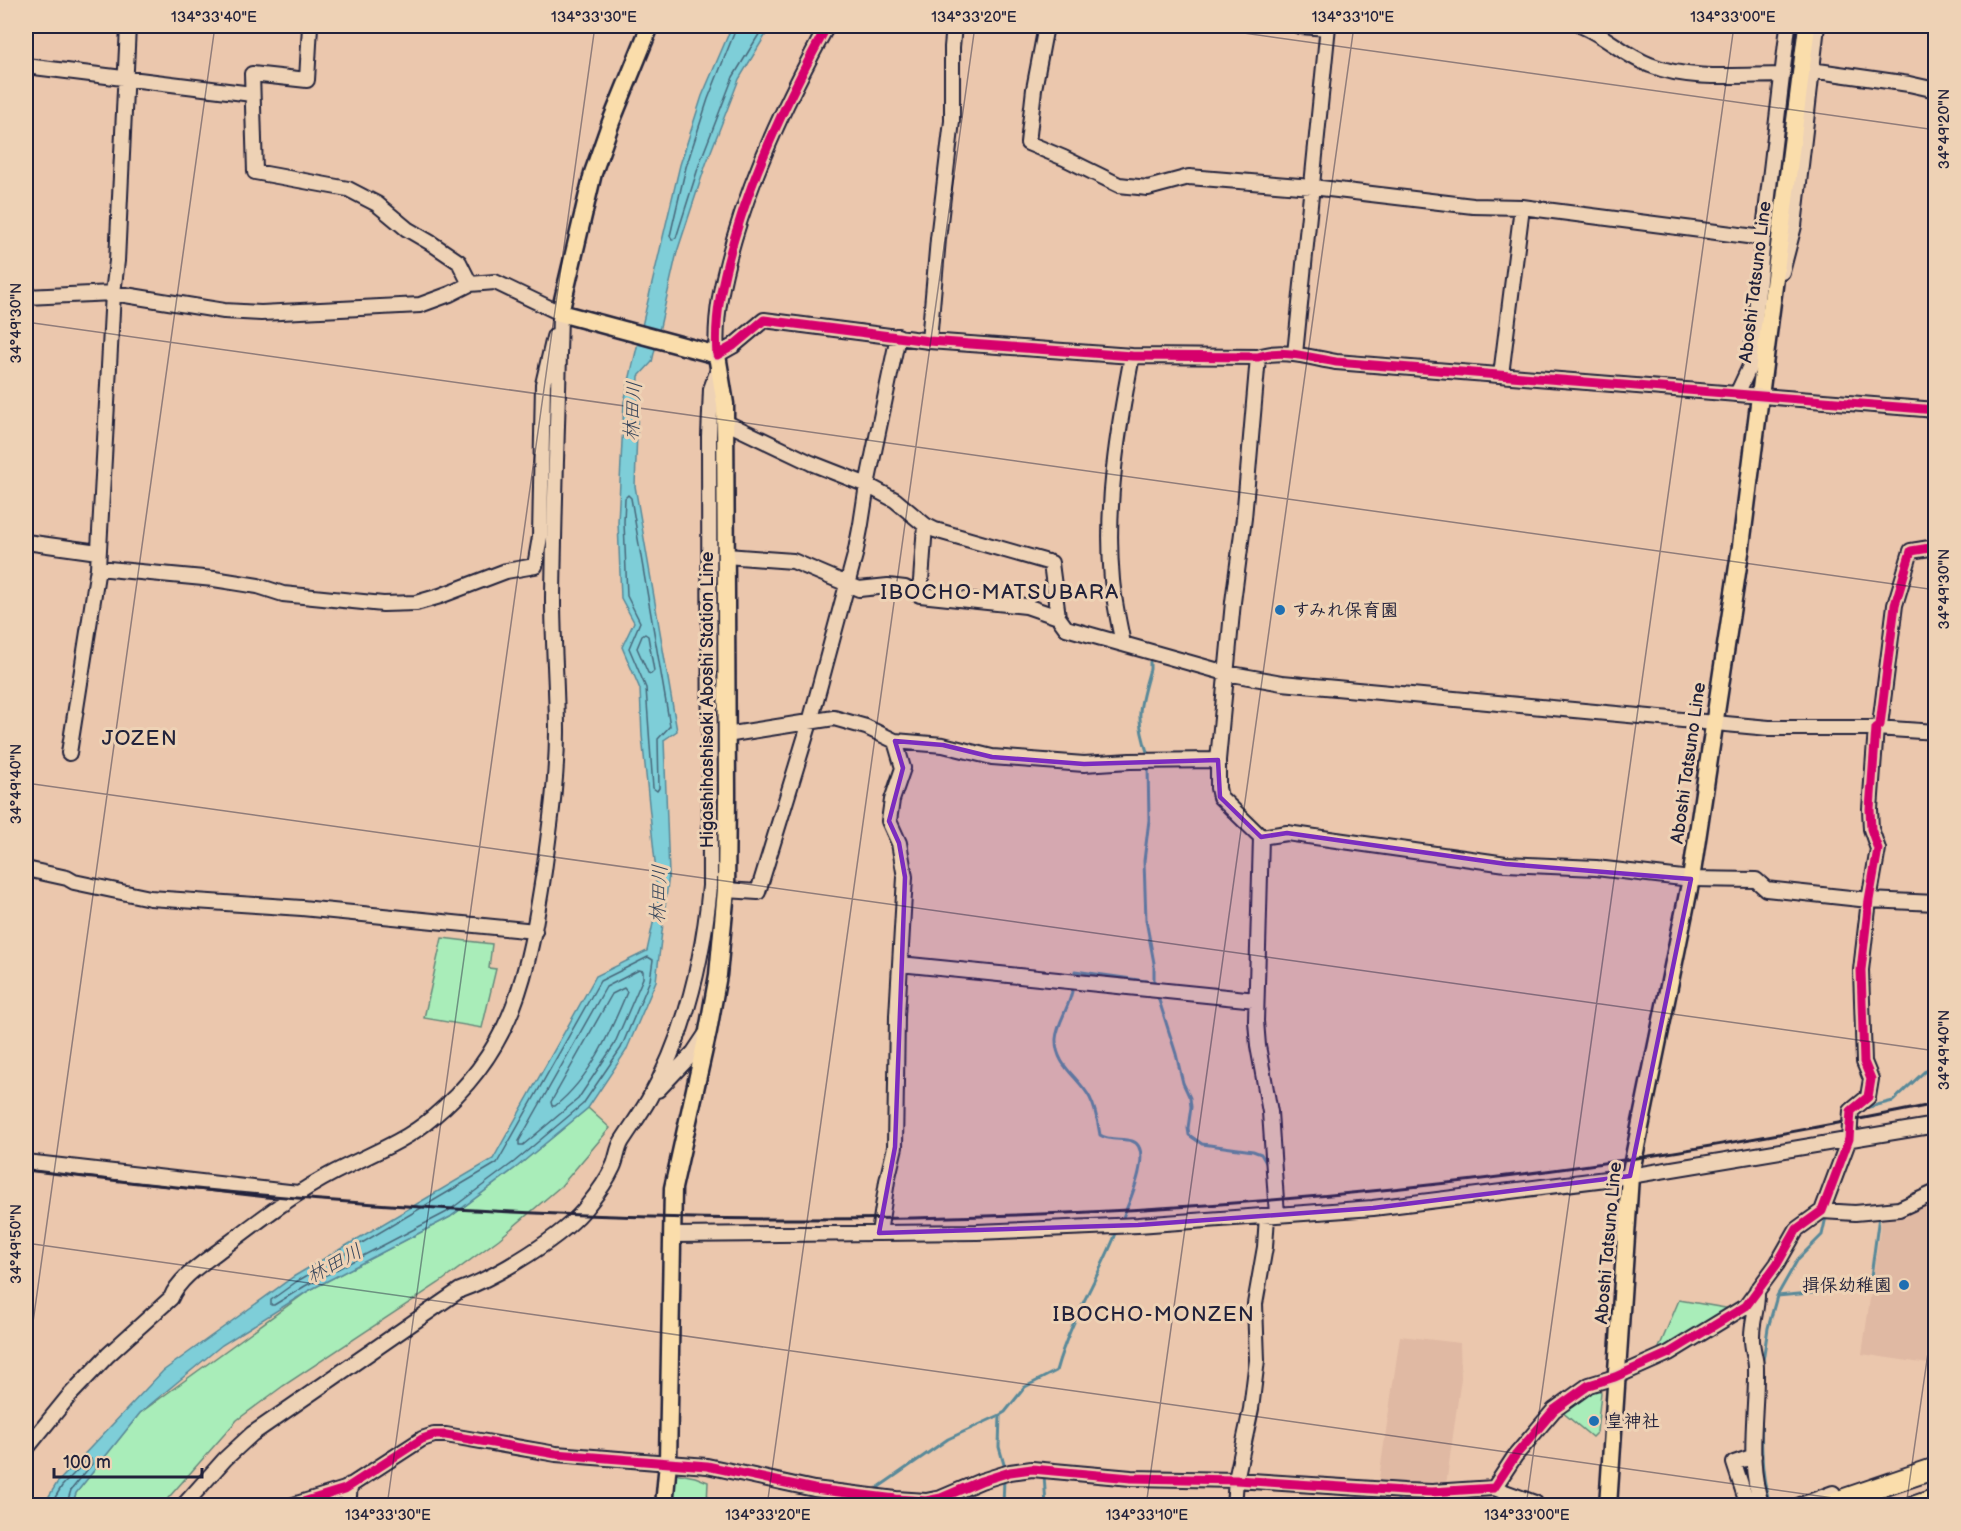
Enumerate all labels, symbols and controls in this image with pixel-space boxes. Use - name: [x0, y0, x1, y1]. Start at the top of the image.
- text: 134°33'40"E: [171, 8, 257, 27]
- text: 134°33'30"E: [551, 8, 637, 27]
- text: 134°33'20"E: [931, 8, 1017, 27]
- text: 134°33'10"E: [1312, 8, 1394, 27]
- text: 134°33'00"E: [1690, 8, 1776, 27]
- text: 34°49'20"N: [1935, 89, 1954, 169]
- street label: Aboshi Tatsuno Line: [1735, 200, 1776, 364]
- text: 34°49'30"N: [7, 283, 26, 363]
- water label: 林田川: [619, 380, 647, 442]
- text: 34°49'30"N: [1935, 549, 1954, 629]
- street label: Higashihashisaki Aboshi Station Line: [697, 551, 718, 848]
- district label: IBOCHO-MATSUBARA: [880, 580, 1120, 605]
- place label: すみれ保育園: [1292, 600, 1399, 621]
- marker: すみれ保育園: [1273, 603, 1287, 617]
- street label: Aboshi Tatsuno Line: [1667, 681, 1710, 845]
- district label: JOZEN: [102, 726, 178, 751]
- text: 34°49'40"N: [7, 744, 26, 824]
- water label: 林田川: [645, 863, 673, 925]
- text: 34°49'40"N: [1935, 1010, 1954, 1090]
- street label: Aboshi Tatsuno Line: [1591, 1161, 1626, 1325]
- text: 34°49'50"N: [7, 1204, 26, 1284]
- water label: 林田川: [302, 1239, 367, 1289]
- place label: 揖保幼稚園: [1802, 1275, 1892, 1296]
- marker: 揖保幼稚園: [1897, 1278, 1911, 1292]
- district label: IBOCHO-MONZEN: [1053, 1302, 1255, 1327]
- place label: 皇神社: [1606, 1411, 1660, 1432]
- marker: 皇神社: [1587, 1414, 1601, 1428]
- scale bar: [54, 1441, 202, 1479]
- text: 100 m: [63, 1452, 111, 1473]
- text: 134°33'30"E: [345, 1506, 431, 1525]
- text: 134°33'20"E: [725, 1506, 811, 1525]
- text: 134°33'10"E: [1106, 1506, 1188, 1525]
- text: 134°33'00"E: [1484, 1506, 1570, 1525]

